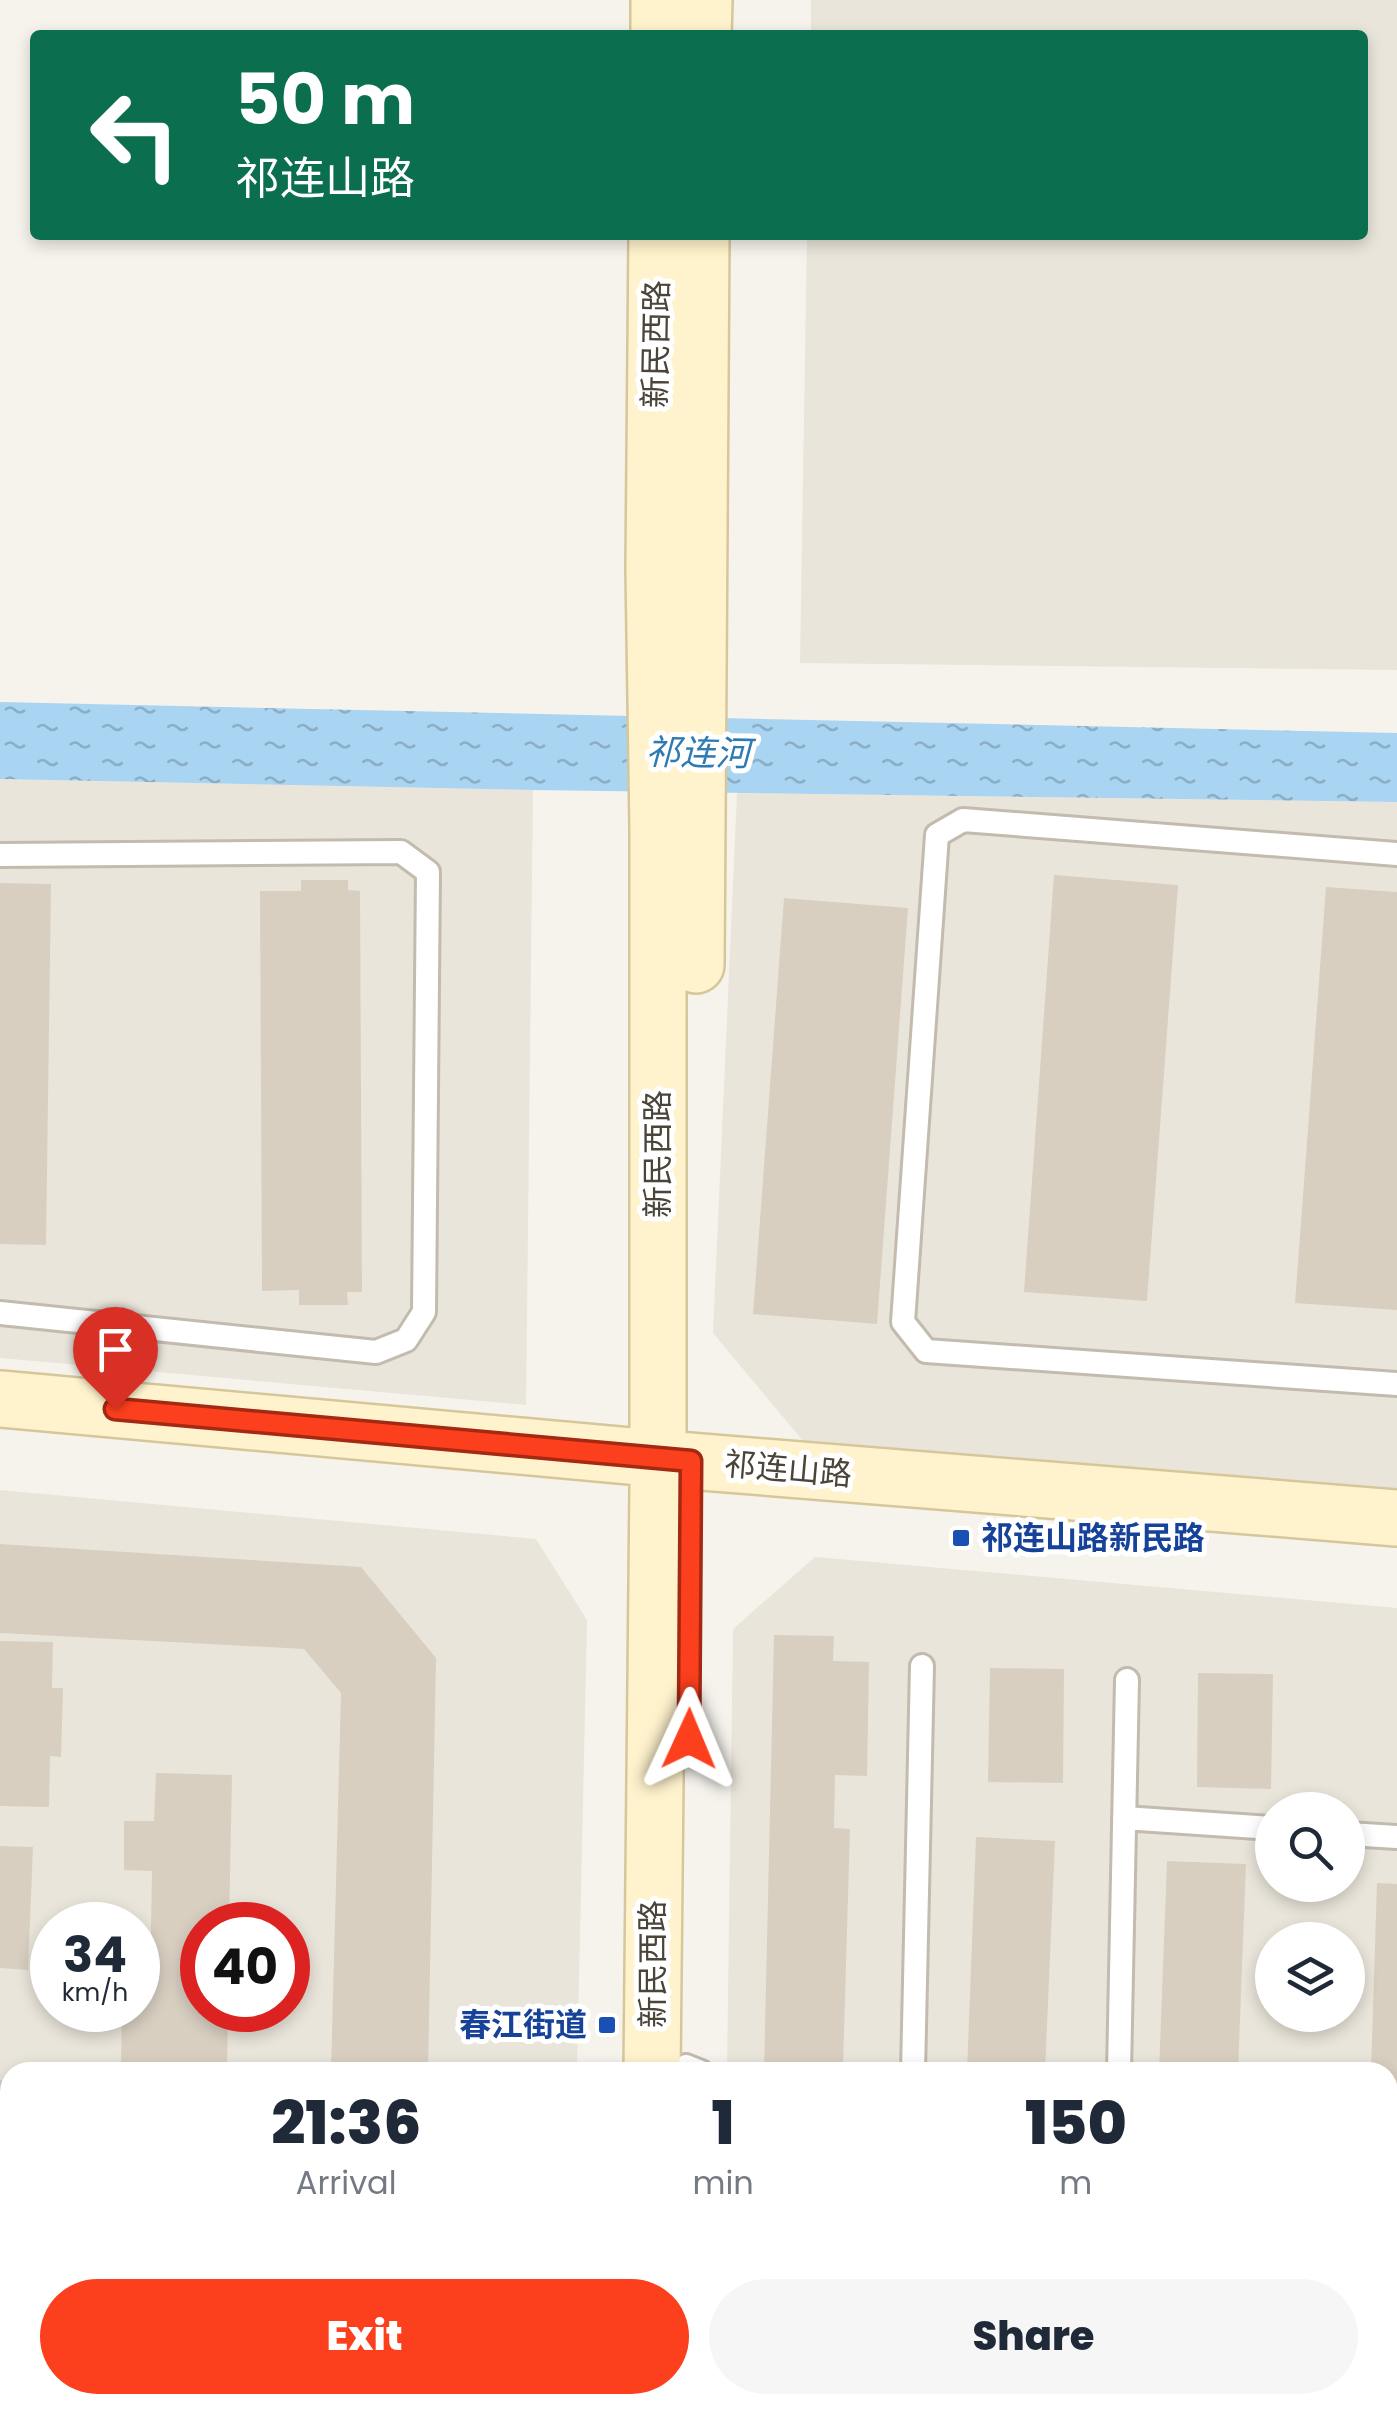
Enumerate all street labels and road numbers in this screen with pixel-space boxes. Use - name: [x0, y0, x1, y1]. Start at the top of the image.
- street label: 新民西路: [632, 280, 679, 408]
- street label: 新民西路: [635, 1090, 680, 1218]
- street label: 祁连山路: [722, 1441, 854, 1496]
- street label: 新民西路: [630, 1900, 675, 2028]

